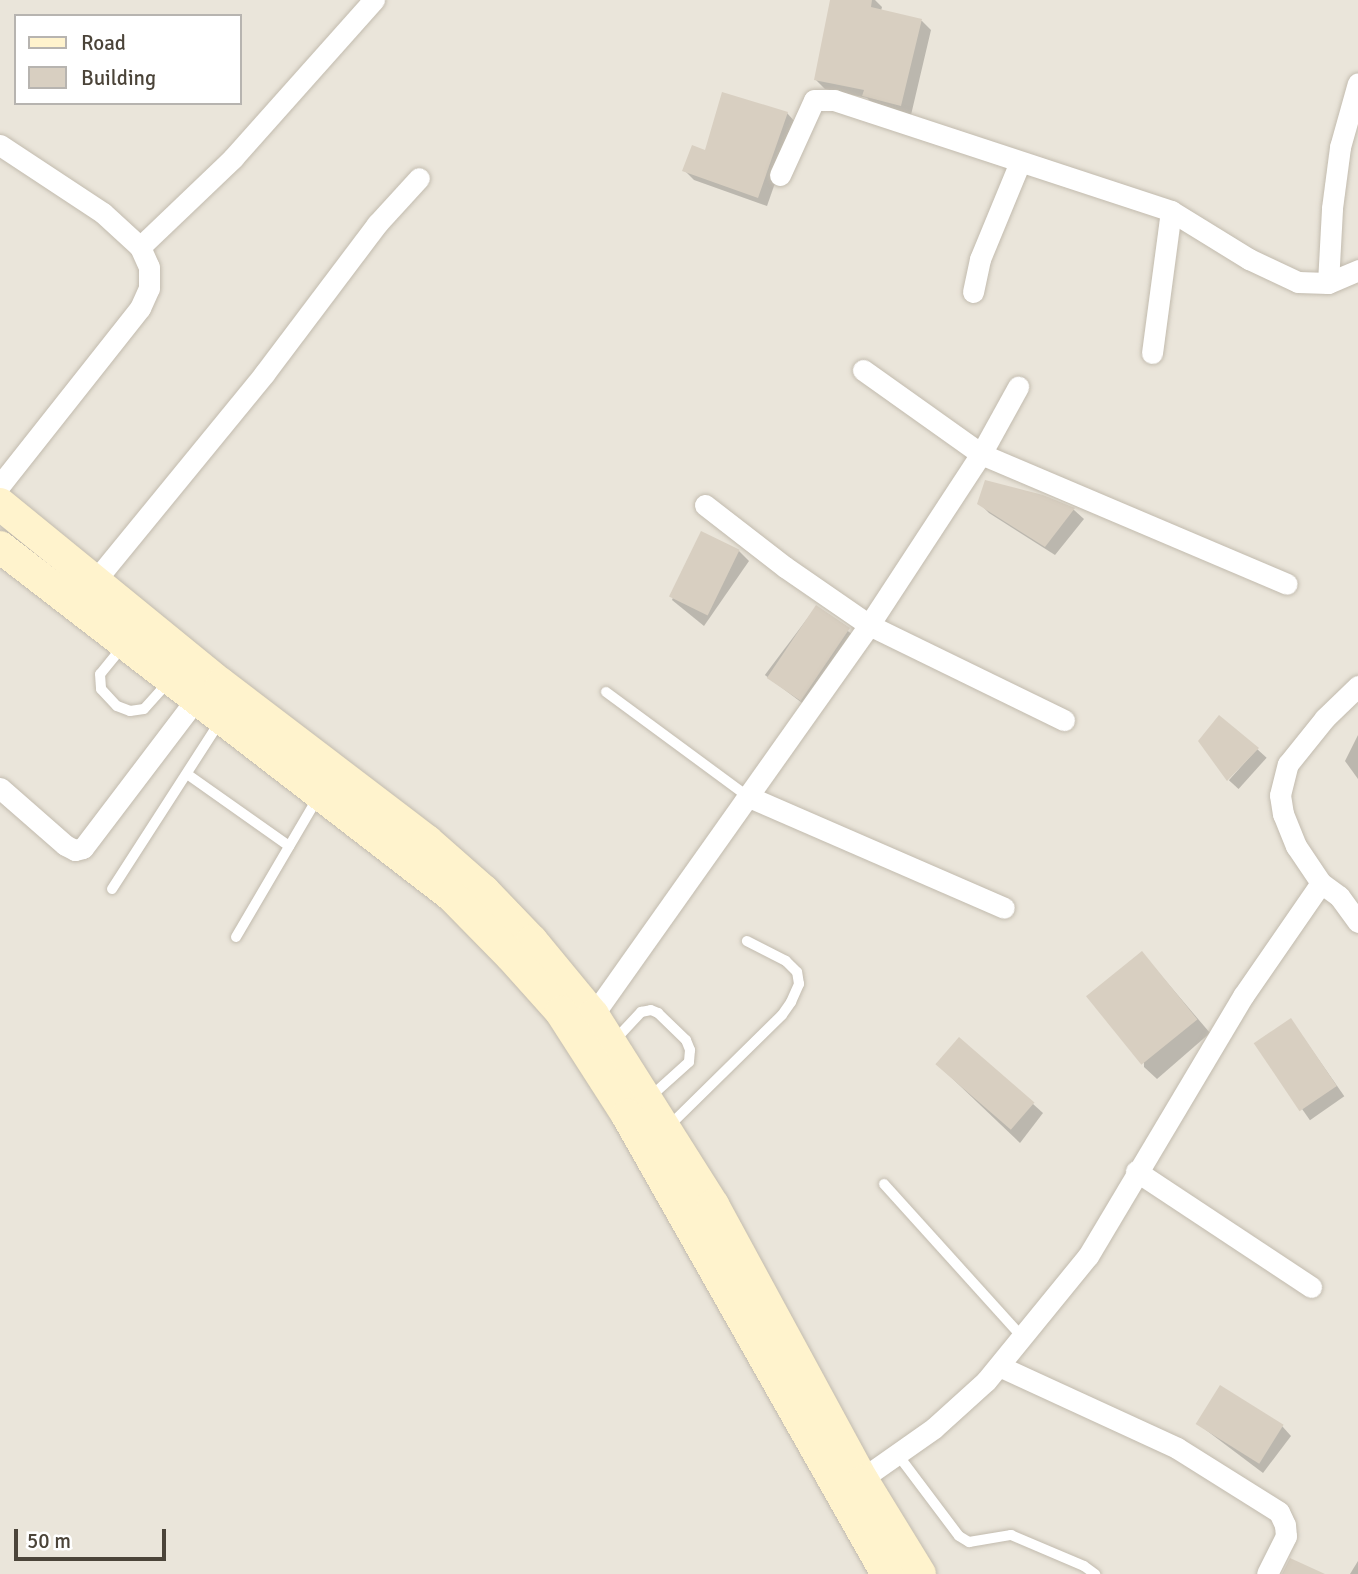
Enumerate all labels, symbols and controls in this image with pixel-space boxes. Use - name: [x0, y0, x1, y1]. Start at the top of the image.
- legend: [14, 14, 242, 105]
- text: Road: [81, 30, 126, 56]
- text: Building: [81, 65, 156, 91]
- scale bar: [18, 1514, 170, 1558]
- text: 50 m: [27, 1528, 71, 1554]

